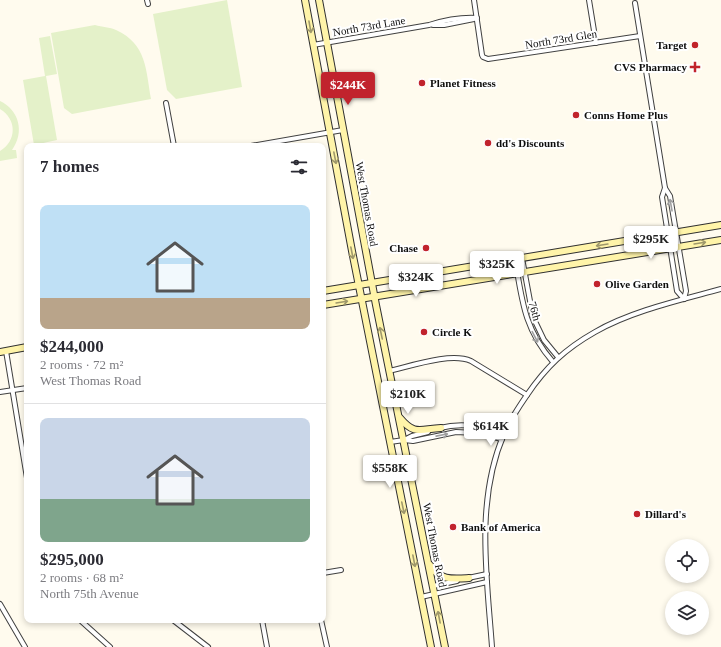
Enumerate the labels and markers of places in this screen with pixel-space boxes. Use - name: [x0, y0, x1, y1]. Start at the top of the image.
- place label: Target: [656, 39, 687, 51]
- marker: Target: [690, 40, 700, 50]
- place label: CVS Pharmacy: [614, 61, 687, 73]
- marker: CVS Pharmacy: [690, 62, 700, 72]
- pin: $244K: [320, 72, 376, 106]
- place label: Planet Fitness: [430, 77, 496, 89]
- marker: Planet Fitness: [417, 78, 427, 88]
- place label: Conns Home Plus: [584, 109, 668, 121]
- marker: Conns Home Plus: [571, 110, 581, 120]
- place label: dd's Discounts: [496, 137, 565, 149]
- marker: dd's Discounts: [483, 138, 493, 148]
- pin: $295K: [623, 226, 679, 260]
- place label: Chase: [389, 242, 418, 254]
- marker: Chase: [421, 243, 431, 253]
- pin: $325K: [469, 251, 525, 285]
- pin: $324K: [388, 264, 444, 298]
- place label: Olive Garden: [605, 278, 669, 290]
- marker: Olive Garden: [592, 279, 602, 289]
- place label: Circle K: [432, 326, 472, 338]
- marker: Circle K: [419, 327, 429, 337]
- pin: $210K: [380, 381, 436, 415]
- pin: $614K: [463, 413, 519, 447]
- pin: $558K: [362, 455, 418, 489]
- place label: Dillard's: [645, 508, 687, 520]
- marker: Dillard's: [632, 509, 642, 519]
- place label: Bank of America: [461, 521, 541, 533]
- marker: Bank of America: [448, 522, 458, 532]

